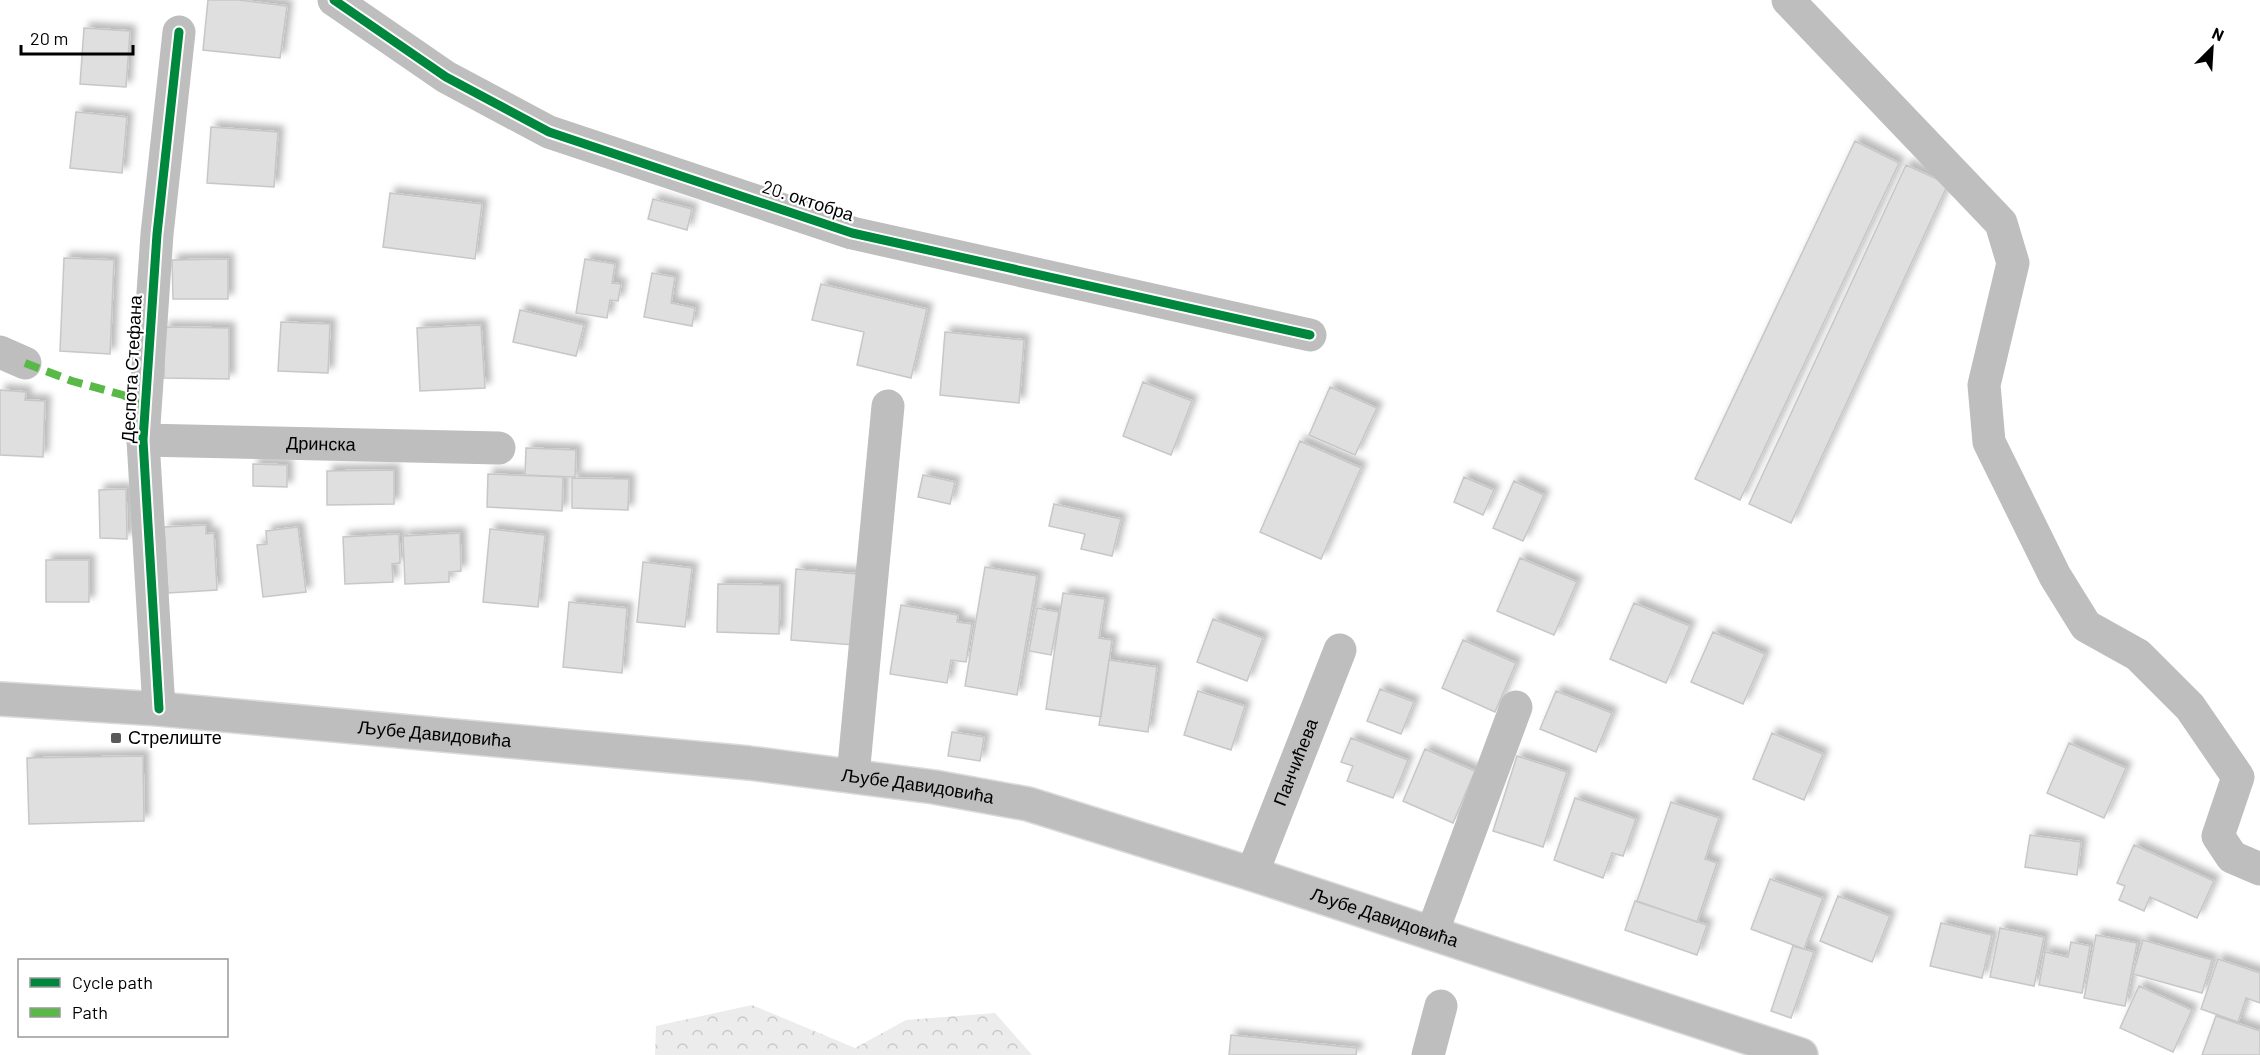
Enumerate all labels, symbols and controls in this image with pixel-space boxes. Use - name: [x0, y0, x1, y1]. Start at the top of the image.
- scale bar: [21, 18, 134, 56]
- north arrow: [2182, 18, 2242, 78]
- text: N: [2210, 23, 2227, 45]
- text: 20 m: [30, 27, 68, 49]
- street label: 20. октобра: [760, 175, 858, 225]
- street label: Деспота Стефана: [116, 293, 146, 443]
- street label: Дринска: [286, 431, 357, 455]
- street label: Панчићева: [1268, 714, 1322, 809]
- street label: Љубе Давидовића: [357, 715, 513, 751]
- place label: Стрелиште: [128, 726, 222, 748]
- marker: Стрелиште: [109, 731, 123, 745]
- street label: Љубе Давидовића: [840, 763, 997, 808]
- street label: Љубе Давидовића: [1308, 882, 1462, 952]
- legend: [18, 959, 228, 1037]
- text: Cycle path: [72, 971, 153, 993]
- text: Path: [72, 1001, 108, 1023]

